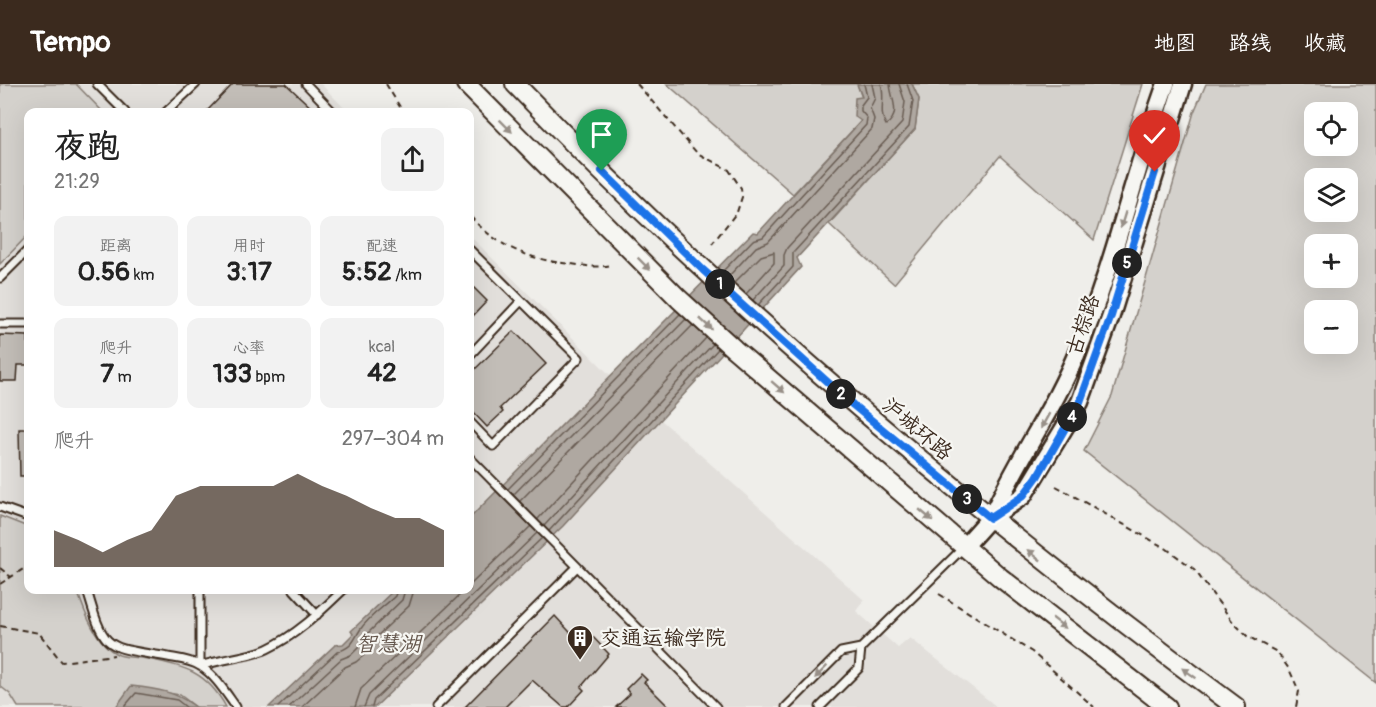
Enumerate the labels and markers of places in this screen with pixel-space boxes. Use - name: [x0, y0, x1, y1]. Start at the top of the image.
- pin: [576, 109, 627, 171]
- pin: [1129, 110, 1180, 172]
- pin: 5: [1112, 248, 1142, 278]
- pin: 1: [705, 269, 735, 299]
- pin: 2: [826, 379, 856, 409]
- pin: 4: [1057, 402, 1087, 432]
- pin: 3: [952, 484, 982, 514]
- building icon: 交通运输学院: [565, 623, 595, 661]
- place label: 交通运输学院: [600, 625, 726, 652]

